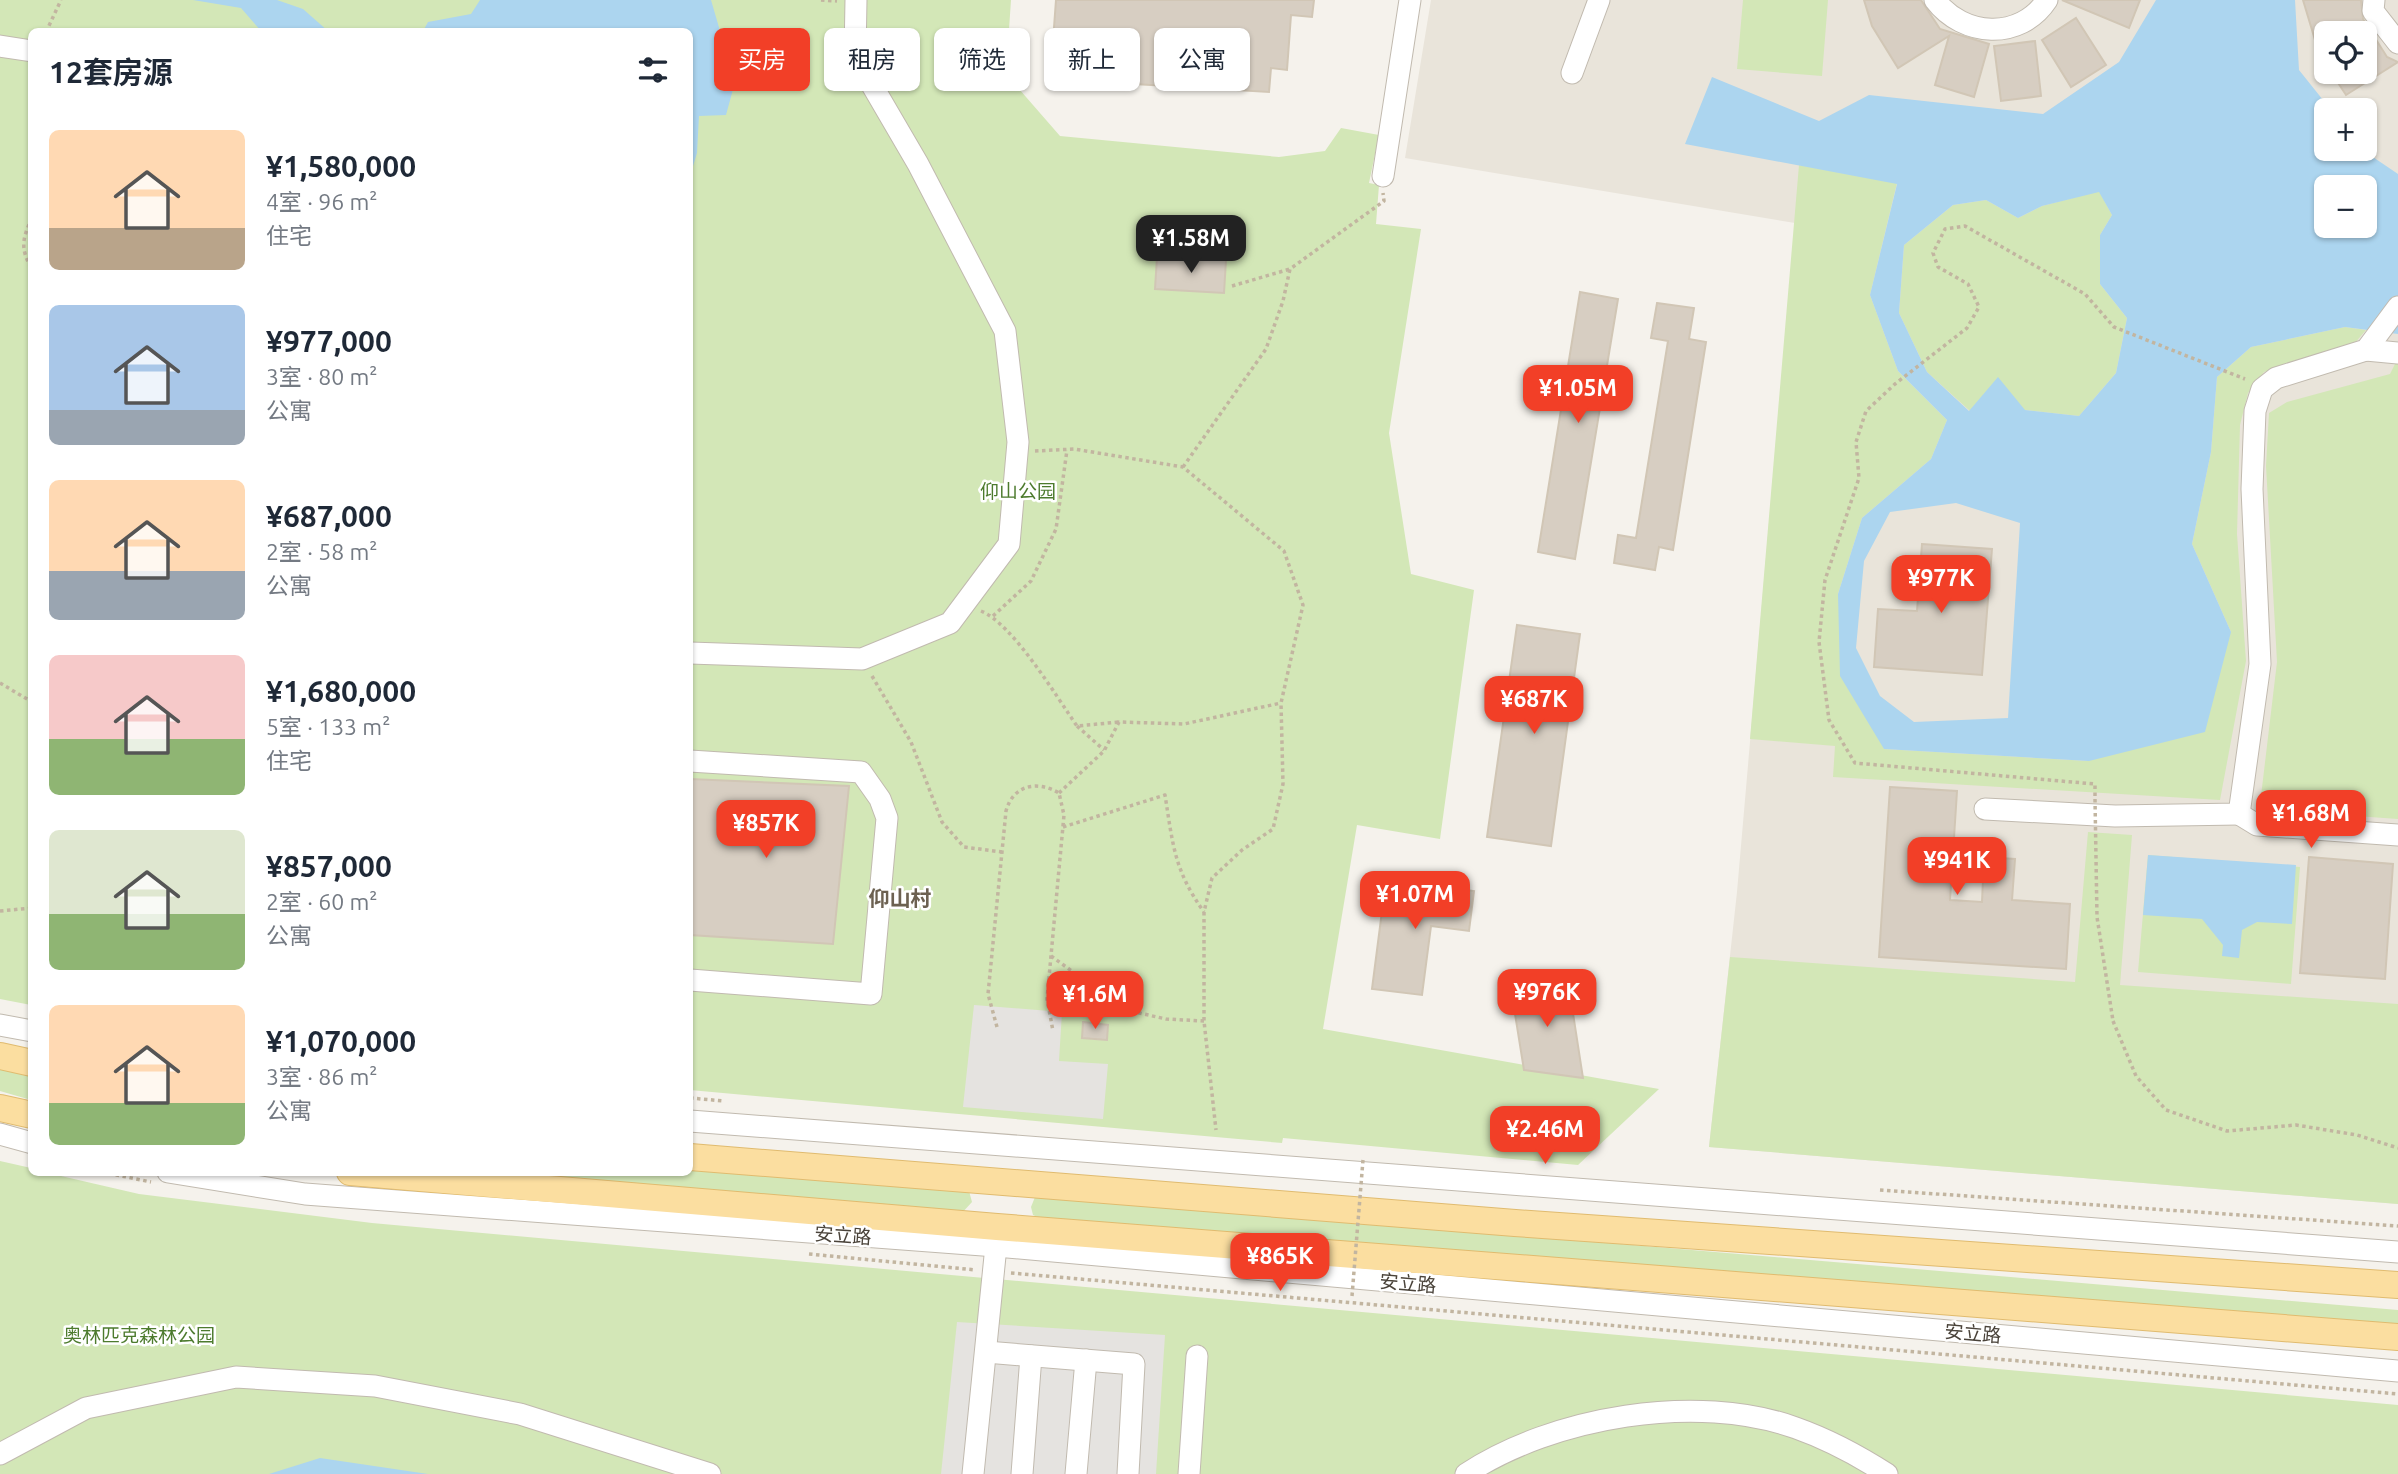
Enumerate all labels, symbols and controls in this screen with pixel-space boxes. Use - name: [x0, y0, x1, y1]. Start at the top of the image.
- map controls: [2314, 21, 2377, 238]
- button: locate: [2314, 21, 2377, 84]
- chip: 买房: [714, 28, 810, 91]
- chip: 租房: [824, 28, 920, 91]
- chip: 筛选: [934, 28, 1030, 91]
- chip: 新上: [1044, 28, 1140, 91]
- chip: 公寓: [1154, 28, 1250, 91]
- icon: filters: [634, 51, 672, 89]
- text: 12套房源: [49, 55, 173, 89]
- button: +: [2314, 98, 2377, 161]
- text: ¥1,580,000: [266, 149, 416, 183]
- icon: home: [105, 158, 189, 242]
- button: −: [2314, 175, 2377, 238]
- text: 4室 · 96 m²: [266, 189, 377, 214]
- pin: ¥1.58M: [1134, 216, 1248, 275]
- text: 住宅: [266, 223, 312, 248]
- text: ¥1.58M: [1152, 225, 1230, 250]
- text: ¥977,000: [266, 324, 392, 358]
- icon: home: [105, 333, 189, 417]
- text: 3室 · 80 m²: [266, 364, 377, 389]
- pin: ¥1.05M: [1521, 366, 1635, 425]
- text: ¥1.05M: [1539, 375, 1617, 400]
- text: 公寓: [266, 398, 312, 423]
- park label: 仰山公园: [980, 480, 1056, 502]
- text: ¥687,000: [266, 499, 392, 533]
- icon: home: [105, 508, 189, 592]
- text: 2室 · 58 m²: [266, 539, 377, 564]
- pin: ¥977K: [1892, 556, 1990, 615]
- text: ¥977K: [1907, 565, 1975, 590]
- text: 公寓: [266, 573, 312, 598]
- text: ¥1,680,000: [266, 674, 416, 708]
- pin: ¥687K: [1485, 676, 1583, 736]
- icon: home: [105, 683, 189, 767]
- text: ¥687K: [1500, 686, 1568, 711]
- text: 5室 · 133 m²: [266, 714, 390, 739]
- text: 住宅: [266, 748, 312, 773]
- pin: ¥1.68M: [2254, 790, 2368, 850]
- pin: ¥857K: [717, 800, 815, 860]
- text: ¥1.68M: [2272, 800, 2350, 825]
- text: ¥857K: [732, 810, 800, 835]
- pin: ¥941K: [1908, 838, 2006, 897]
- text: ¥941K: [1923, 847, 1991, 872]
- text: ¥857,000: [266, 849, 392, 883]
- icon: home: [105, 858, 189, 942]
- pin: ¥1.07M: [1358, 872, 1472, 931]
- text: ¥1.07M: [1376, 881, 1454, 906]
- district label: 仰山村: [869, 886, 932, 910]
- text: 2室 · 60 m²: [266, 889, 377, 914]
- text: 公寓: [266, 923, 312, 948]
- pin: ¥976K: [1498, 970, 1596, 1029]
- pin: ¥1.6M: [1046, 972, 1144, 1031]
- text: ¥976K: [1513, 979, 1581, 1004]
- text: ¥1.6M: [1062, 981, 1128, 1006]
- text: ¥1,070,000: [266, 1024, 416, 1058]
- icon: home: [105, 1033, 189, 1117]
- text: 3室 · 86 m²: [266, 1064, 377, 1089]
- text: 公寓: [266, 1098, 312, 1123]
- pin: ¥2.46M: [1488, 1106, 1602, 1166]
- text: ¥2.46M: [1506, 1116, 1584, 1141]
- street label: 安立路: [814, 1222, 872, 1248]
- pin: ¥865K: [1231, 1234, 1329, 1293]
- text: ¥865K: [1246, 1243, 1314, 1268]
- street label: 安立路: [1379, 1270, 1437, 1296]
- street label: 安立路: [1944, 1320, 2002, 1346]
- park label: 奥林匹克森林公园: [63, 1324, 215, 1346]

